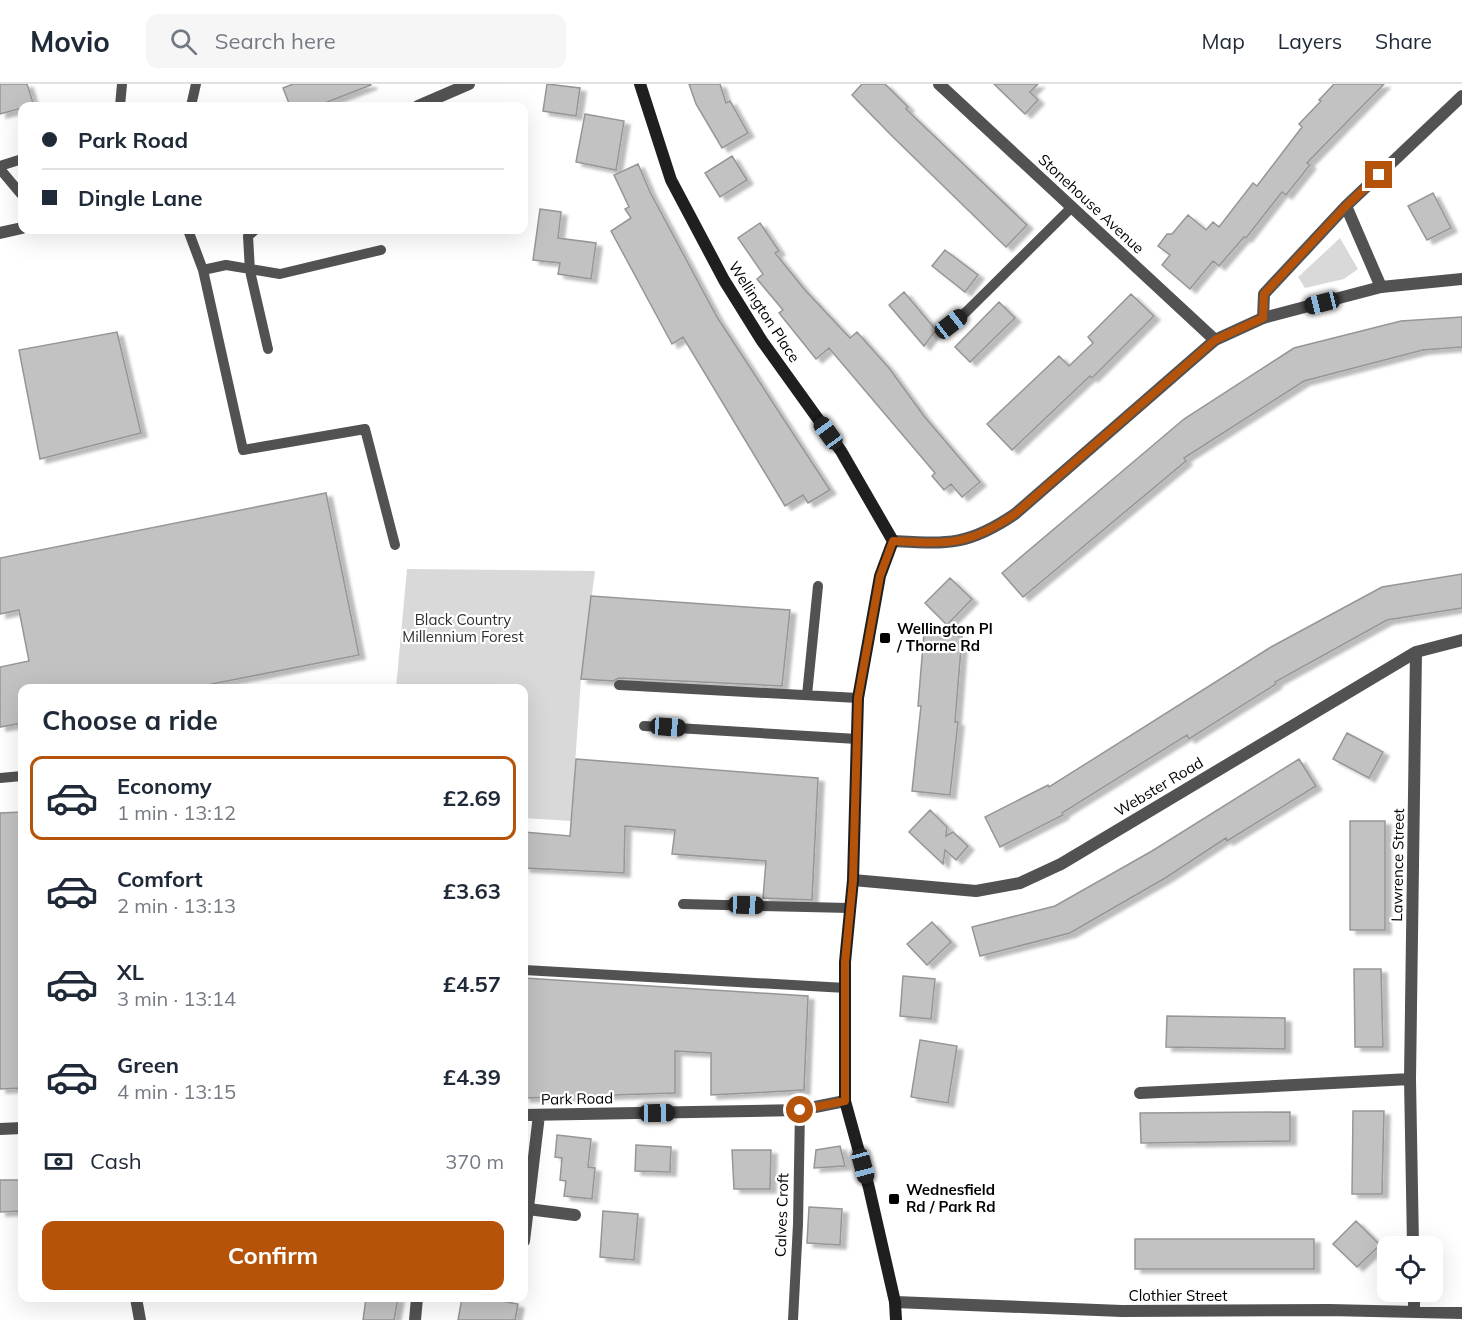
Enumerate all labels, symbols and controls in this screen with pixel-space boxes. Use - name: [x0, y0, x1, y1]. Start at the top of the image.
- search box: [146, 14, 566, 68]
- text: Movio: [30, 24, 110, 59]
- icon: search: [167, 25, 200, 58]
- text: Search here: [215, 27, 336, 55]
- text: Map: [1202, 28, 1245, 54]
- text: Layers: [1278, 28, 1342, 54]
- text: Share: [1375, 28, 1432, 54]
- text: Park Road: [78, 126, 188, 154]
- street label: Stonehouse Avenue: [1034, 150, 1148, 258]
- route end: [1365, 161, 1392, 188]
- text: Dingle Lane: [78, 184, 203, 212]
- street label: Wellington Place: [725, 258, 804, 366]
- car: [1302, 290, 1342, 316]
- car: [931, 306, 971, 342]
- car: [810, 413, 846, 453]
- park label: Black Country Millennium Forest: [402, 610, 524, 646]
- place label: Wellington Pl / Thorne Rd: [896, 619, 993, 655]
- marker: Wellington Pl / Thorne Rd: [878, 631, 892, 645]
- text: Choose a ride: [42, 703, 218, 737]
- car: [649, 717, 687, 737]
- street label: Webster Road: [1111, 753, 1206, 820]
- icon: car: [45, 771, 99, 825]
- text: Economy: [117, 772, 212, 800]
- text: £2.69: [443, 784, 501, 812]
- text: 1 min · 13:12: [117, 800, 236, 825]
- street label: Lawrence Street: [1387, 808, 1408, 922]
- icon: car: [45, 864, 99, 918]
- text: Comfort: [117, 865, 203, 893]
- text: £3.63: [443, 877, 501, 905]
- text: 2 min · 13:13: [117, 893, 236, 918]
- car: [728, 895, 764, 915]
- icon: car: [45, 957, 99, 1011]
- text: XL: [117, 958, 144, 986]
- text: £4.57: [443, 970, 501, 998]
- text: 3 min · 13:14: [117, 986, 236, 1011]
- icon: car: [45, 1050, 99, 1104]
- text: Green: [117, 1051, 179, 1079]
- text: £4.39: [443, 1063, 501, 1091]
- text: 4 min · 13:15: [117, 1079, 236, 1104]
- street label: Park Road: [541, 1088, 613, 1109]
- route start: [786, 1096, 813, 1123]
- car: [639, 1104, 675, 1122]
- icon: cash: [42, 1145, 75, 1178]
- car: [850, 1146, 876, 1186]
- text: Cash: [90, 1147, 142, 1175]
- text: 370 m: [445, 1149, 504, 1174]
- street label: Calves Croft: [771, 1173, 792, 1257]
- place label: Wednesfield Rd / Park Rd: [906, 1180, 995, 1216]
- marker: Wednesfield Rd / Park Rd: [887, 1192, 901, 1206]
- button: Confirm: [42, 1221, 504, 1290]
- map controls: [1377, 1236, 1443, 1302]
- button: locate: [1377, 1236, 1443, 1302]
- street label: Clothier Street: [1129, 1286, 1227, 1305]

